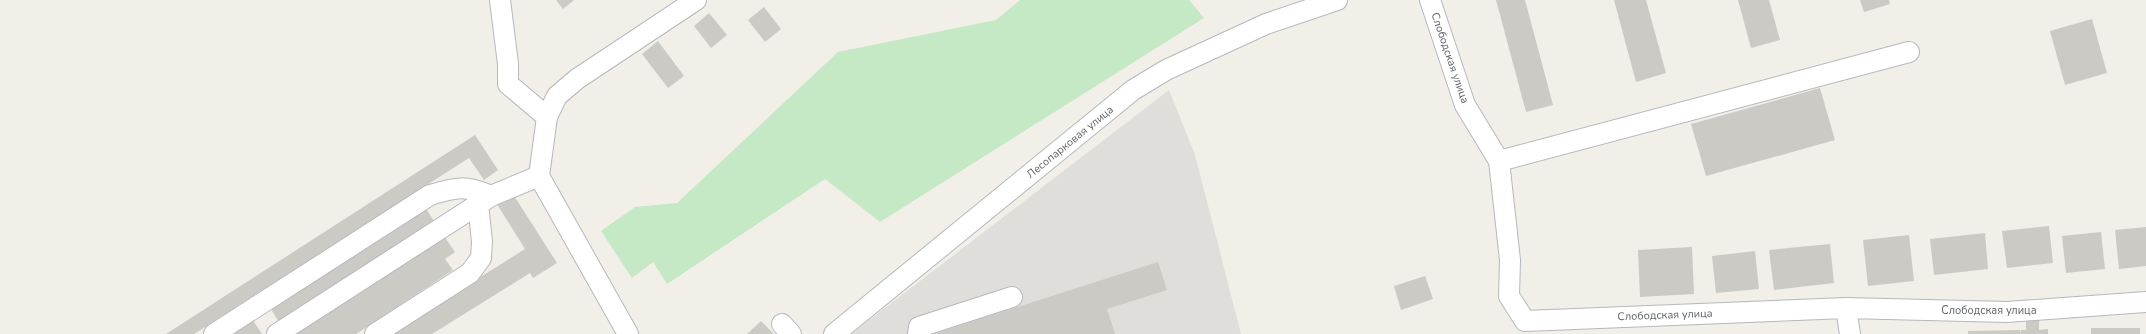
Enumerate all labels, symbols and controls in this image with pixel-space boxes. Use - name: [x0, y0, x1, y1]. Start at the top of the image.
- street label: Слободская улица: [1427, 11, 1473, 106]
- street label: Лесопарковая улица: [1023, 102, 1117, 182]
- street label: Слободская улица: [1941, 303, 2037, 318]
- street label: Слободская улица: [1617, 306, 1713, 324]

